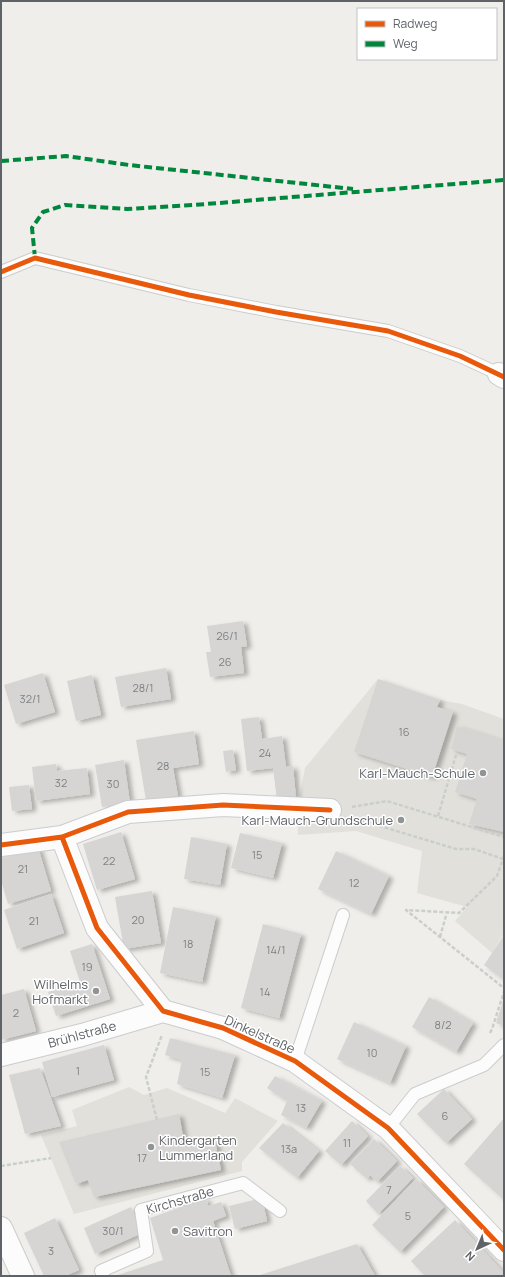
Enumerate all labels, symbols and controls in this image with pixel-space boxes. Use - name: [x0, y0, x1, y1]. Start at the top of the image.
- legend: [357, 8, 497, 60]
- text: Radweg: [393, 15, 437, 32]
- text: Weg: [393, 35, 418, 52]
- house number: 26/1: [216, 628, 238, 643]
- house number: 26: [218, 654, 232, 669]
- house number: 28/1: [132, 680, 154, 695]
- house number: 32/1: [20, 691, 40, 706]
- house number: 16: [398, 724, 410, 739]
- house number: 24: [259, 745, 271, 760]
- house number: 28: [157, 758, 169, 773]
- place label: Karl-Mauch-Schule: [359, 764, 475, 782]
- marker: Karl-Mauch-Schule: [478, 768, 488, 778]
- house number: 32: [55, 775, 67, 790]
- house number: 30: [107, 776, 119, 791]
- place label: Karl-Mauch-Grundschule: [242, 811, 393, 829]
- marker: Karl-Mauch-Grundschule: [396, 815, 406, 825]
- house number: 15: [252, 847, 262, 862]
- house number: 22: [103, 853, 115, 868]
- house number: 21: [18, 861, 28, 876]
- house number: 12: [349, 875, 359, 890]
- house number: 20: [132, 912, 144, 927]
- house number: 21: [29, 913, 39, 928]
- house number: 18: [183, 936, 193, 951]
- house number: 14/1: [266, 942, 286, 957]
- house number: 19: [81, 959, 93, 974]
- place label: Wilhelms Hofmarkt: [32, 975, 88, 1008]
- house number: 14: [260, 984, 270, 999]
- marker: Wilhelms Hofmarkt: [91, 986, 101, 996]
- house number: 2: [13, 1005, 19, 1020]
- street label: Dinkelstraße: [222, 1010, 299, 1058]
- street label: Brühlstraße: [46, 1016, 119, 1052]
- house number: 8/2: [435, 1017, 451, 1032]
- house number: 10: [366, 1045, 378, 1060]
- house number: 1: [76, 1063, 80, 1078]
- house number: 15: [200, 1064, 210, 1079]
- house number: 13: [296, 1100, 306, 1115]
- house number: 6: [442, 1108, 449, 1123]
- place label: Kindergarten Lummerland: [159, 1131, 237, 1164]
- house number: 11: [343, 1135, 351, 1150]
- house number: 13a: [281, 1141, 297, 1156]
- marker: Kindergarten Lummerland: [146, 1142, 156, 1152]
- house number: 17: [137, 1150, 147, 1165]
- street label: Kirchstraße: [144, 1182, 216, 1218]
- house number: 7: [386, 1182, 392, 1197]
- house number: 5: [405, 1208, 411, 1223]
- place label: Savitron: [183, 1222, 233, 1240]
- house number: 30/1: [102, 1223, 124, 1238]
- marker: Savitron: [170, 1226, 180, 1236]
- north arrow: [457, 1229, 497, 1269]
- house number: 3: [48, 1243, 54, 1258]
- text: N: [462, 1248, 478, 1265]

